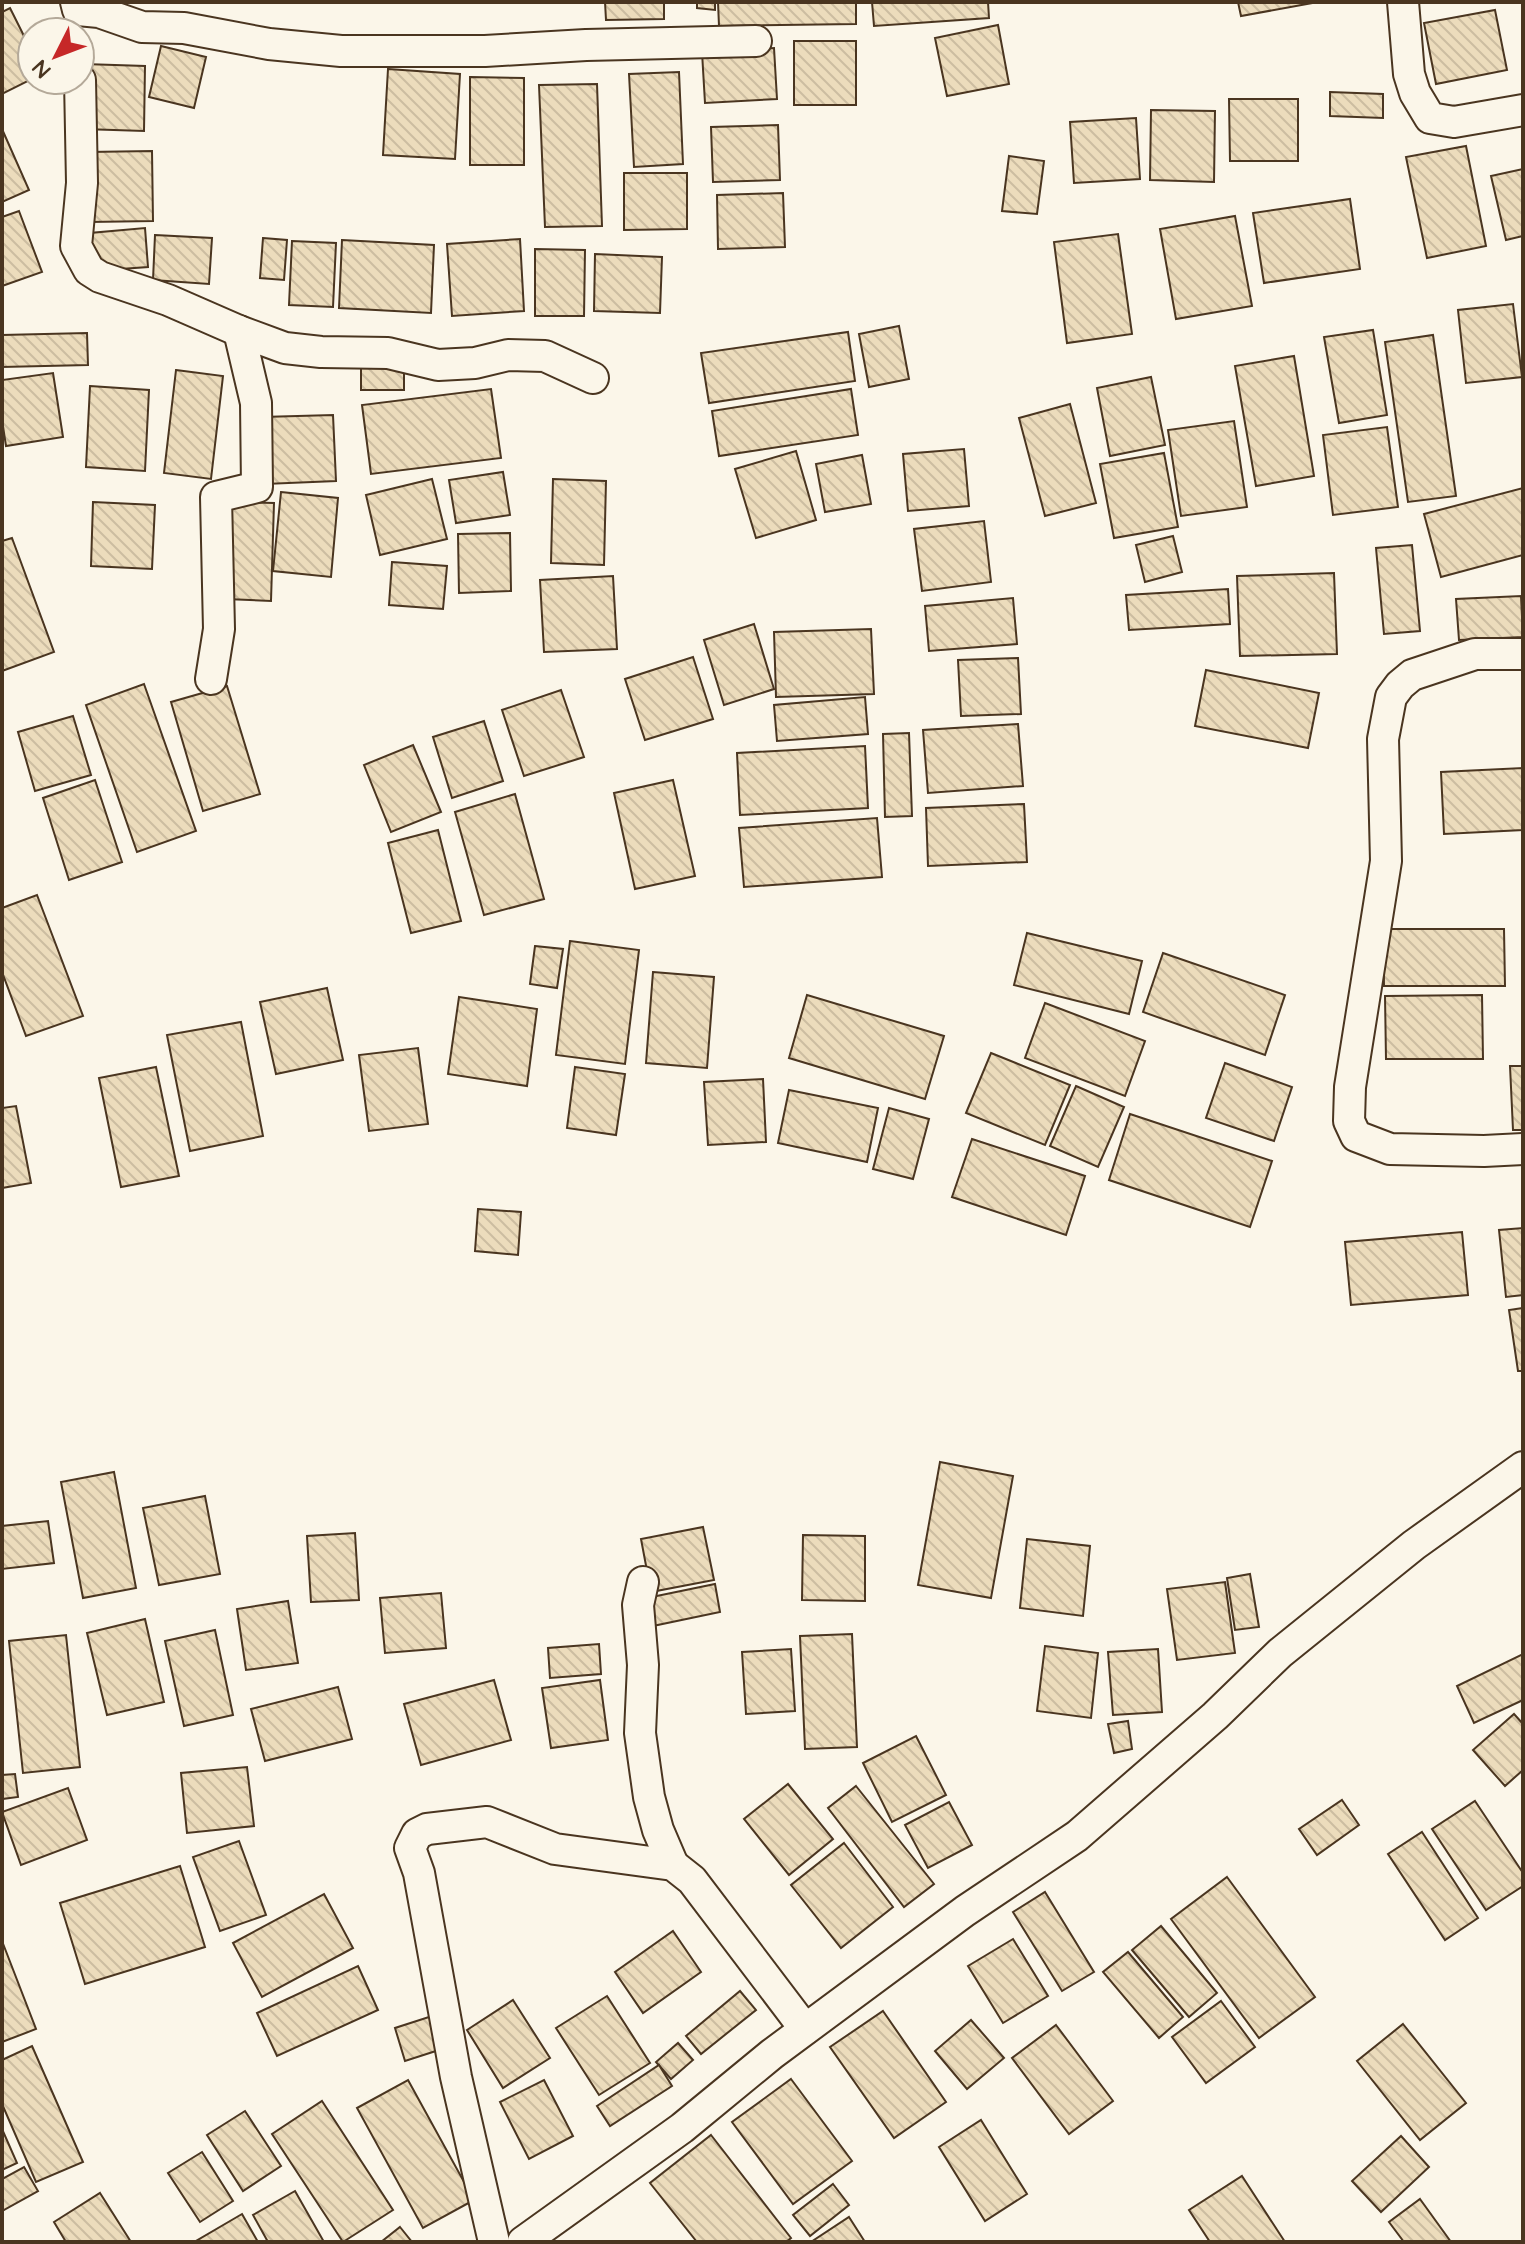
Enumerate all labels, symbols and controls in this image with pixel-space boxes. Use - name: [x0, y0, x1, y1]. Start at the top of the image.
- north arrow: [16, 16, 96, 96]
- text: N: [25, 54, 57, 85]

